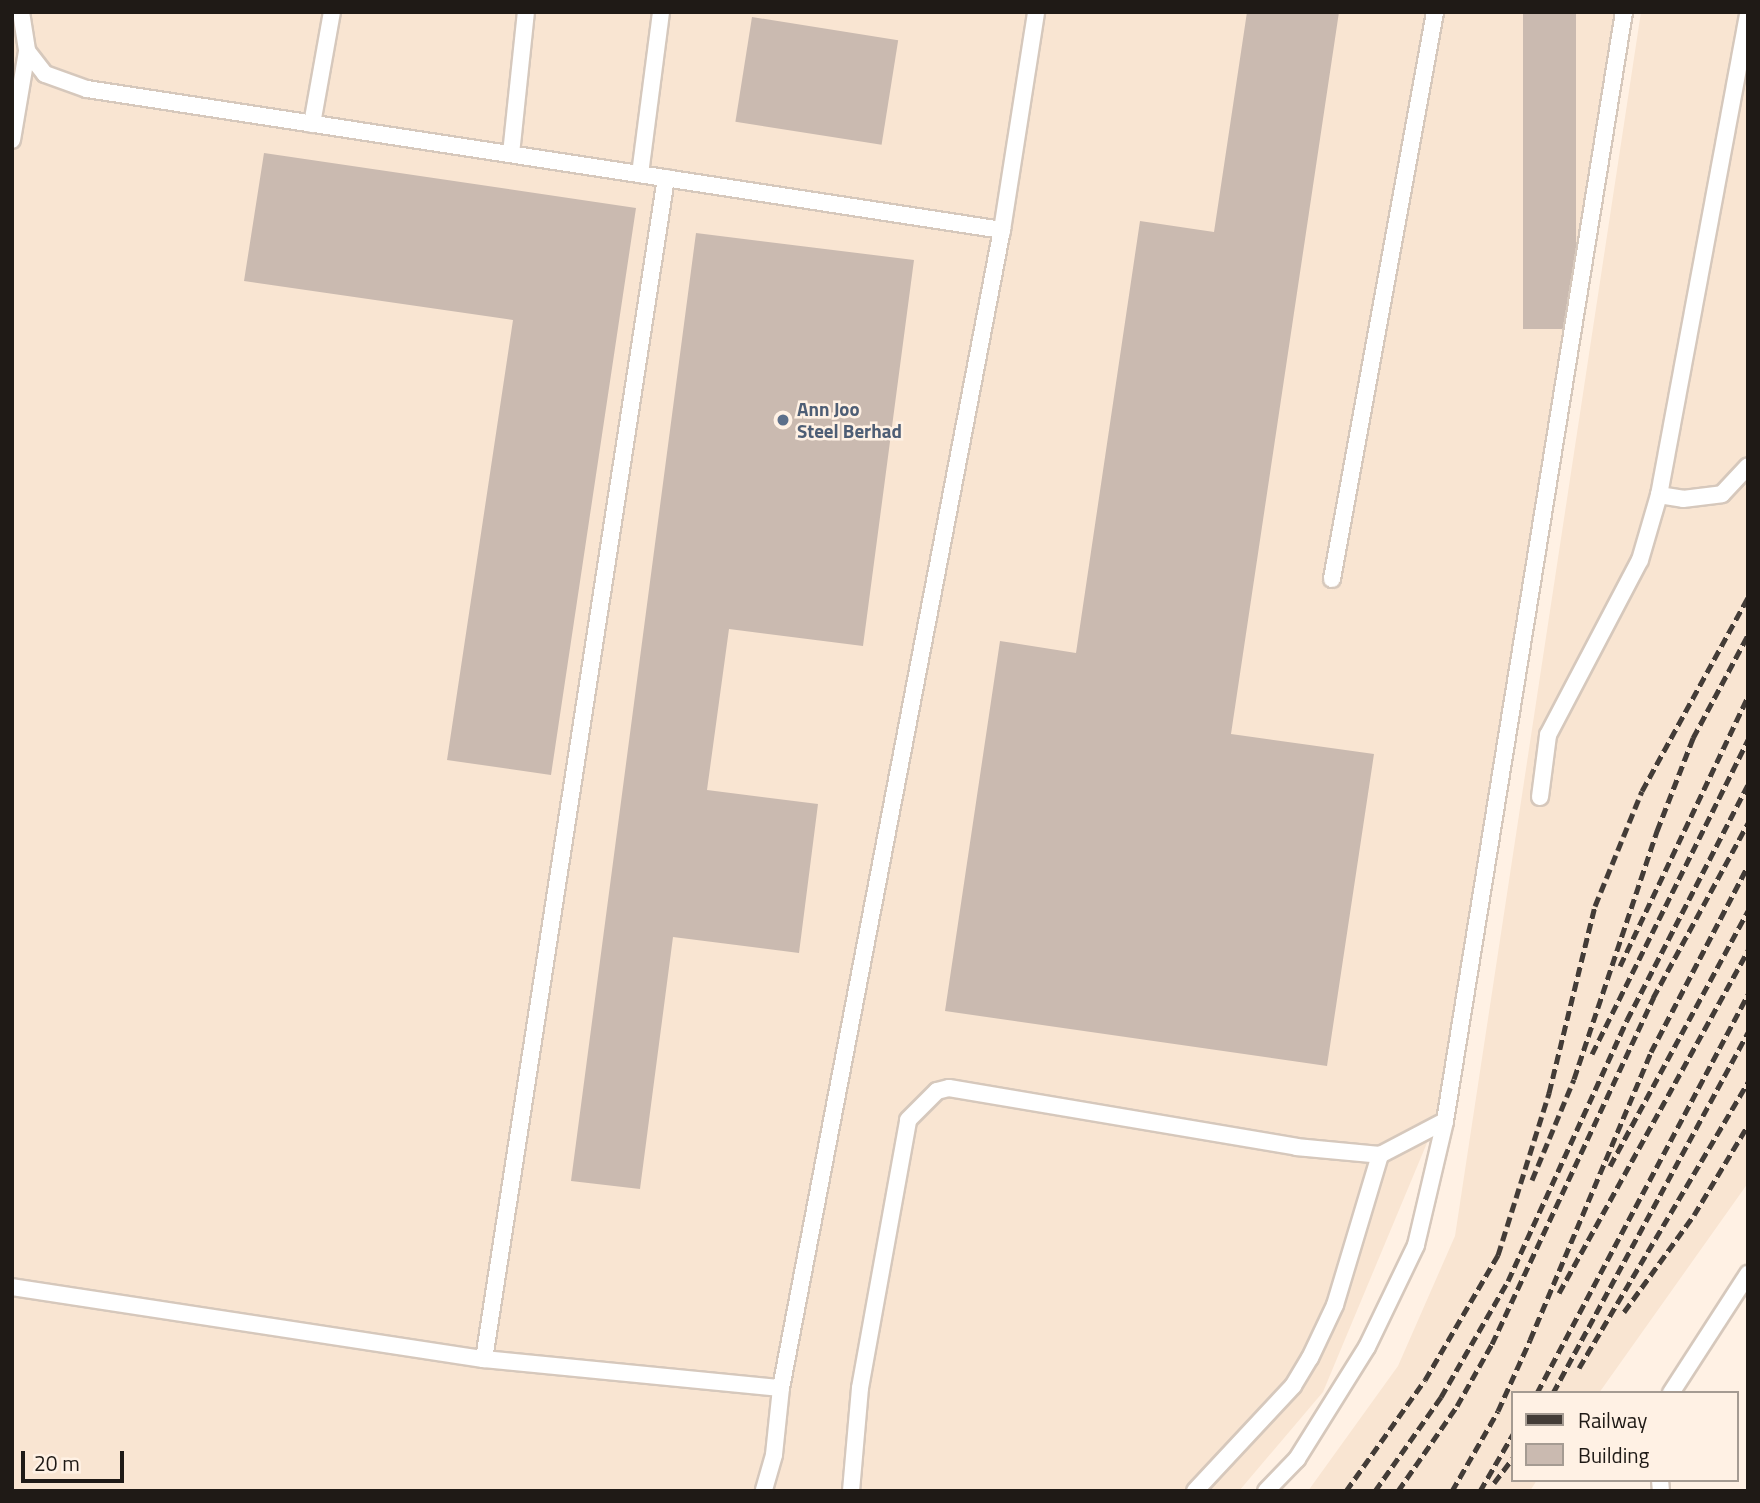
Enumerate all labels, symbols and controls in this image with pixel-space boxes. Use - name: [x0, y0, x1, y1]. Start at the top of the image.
- place label: Ann Joo Steel Berhad: [797, 398, 902, 442]
- marker: Ann Joo Steel Berhad: [775, 412, 791, 428]
- legend: [1512, 1391, 1739, 1482]
- text: Railway: [1578, 1404, 1647, 1436]
- scale bar: [24, 1436, 128, 1480]
- text: Building: [1578, 1439, 1649, 1471]
- text: 20 m: [34, 1447, 80, 1479]

